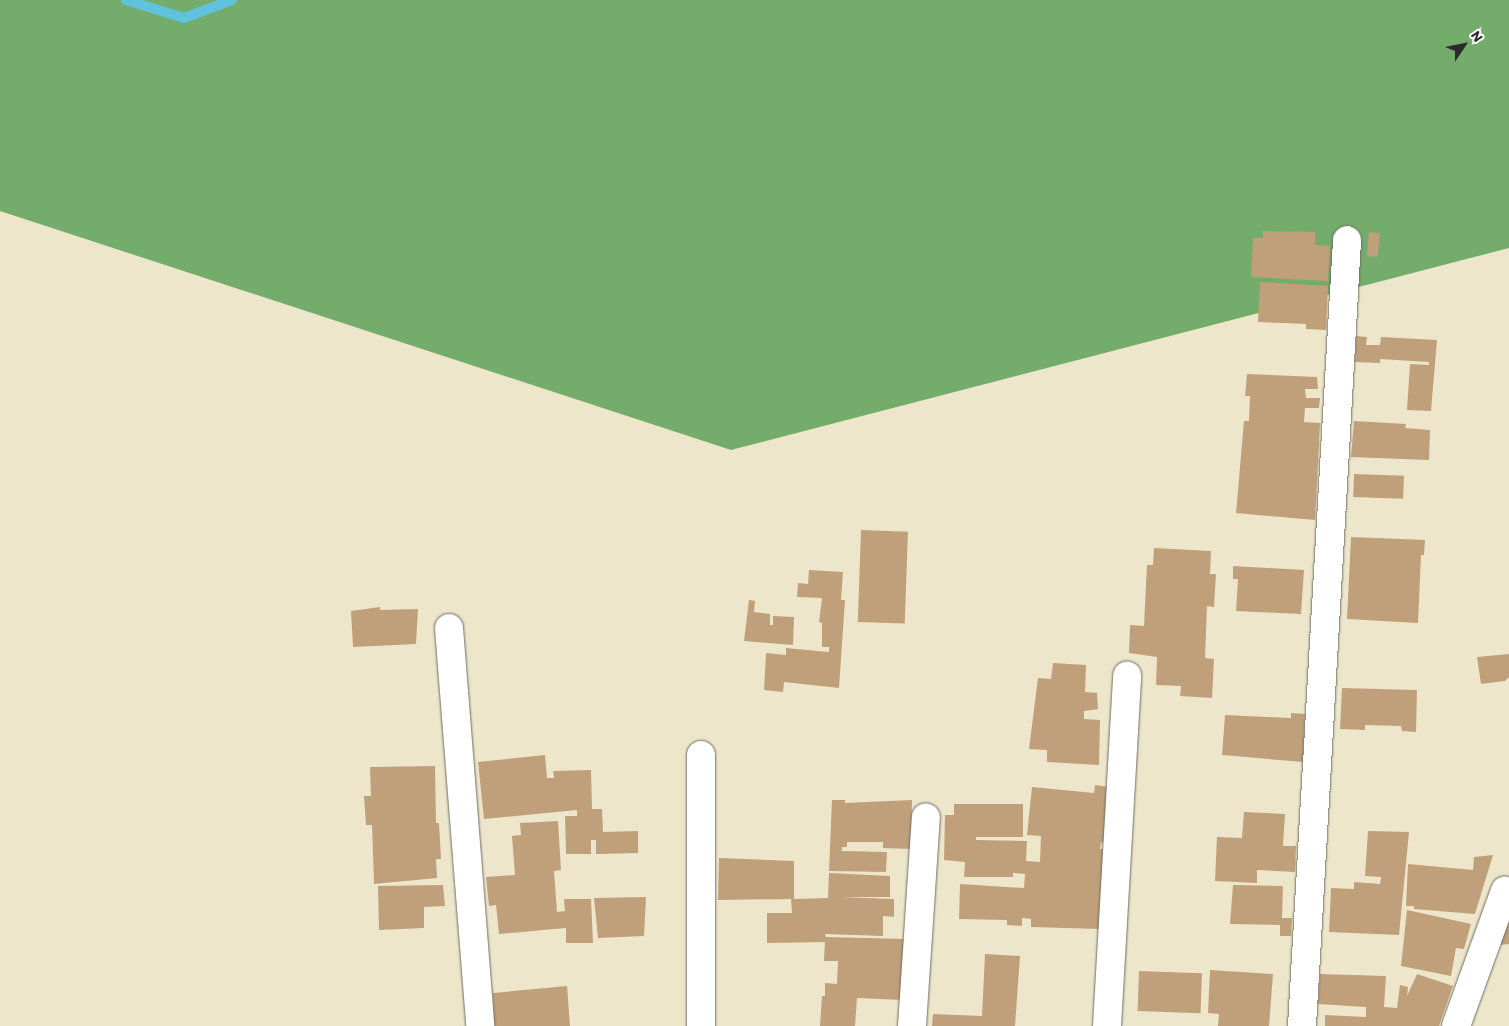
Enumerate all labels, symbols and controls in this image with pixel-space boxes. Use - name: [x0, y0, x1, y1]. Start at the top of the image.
- north arrow: [1439, 20, 1489, 70]
- text: N: [1467, 28, 1487, 45]

